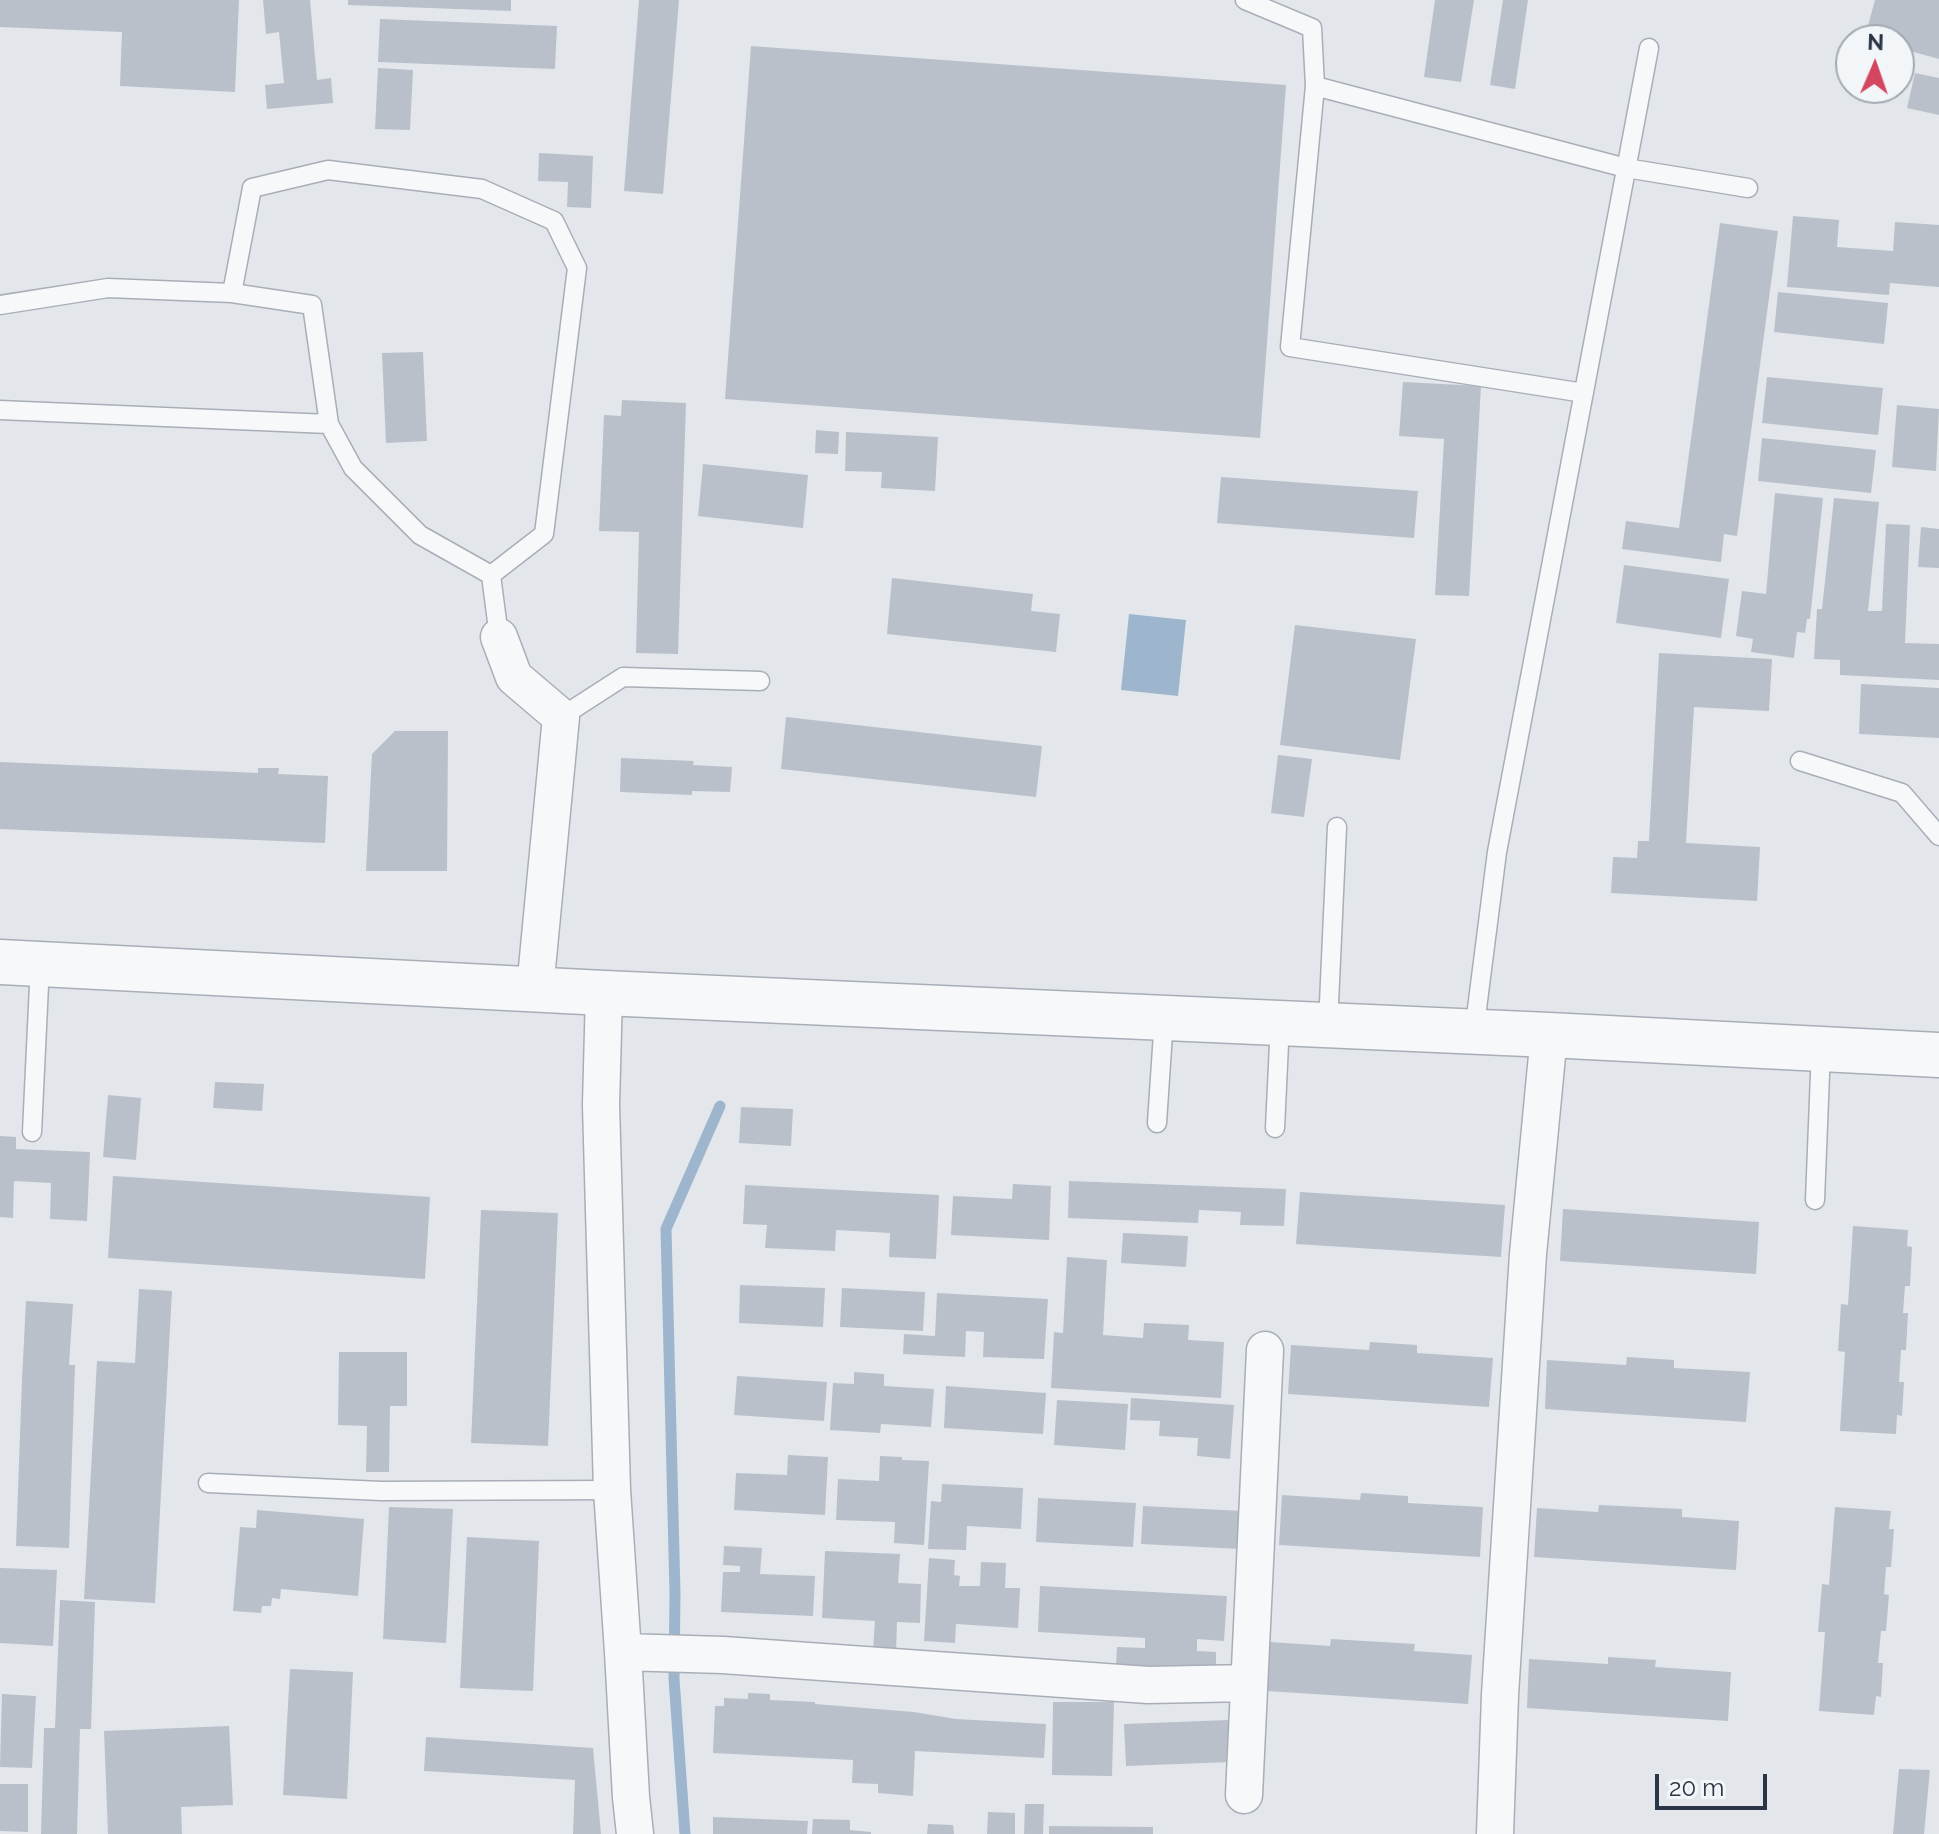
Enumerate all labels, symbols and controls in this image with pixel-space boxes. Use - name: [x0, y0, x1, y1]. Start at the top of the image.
- north arrow: [1835, 24, 1915, 104]
- text: N: [1867, 29, 1885, 55]
- scale bar: [1659, 1758, 1771, 1808]
- text: 20 m: [1669, 1773, 1724, 1802]

